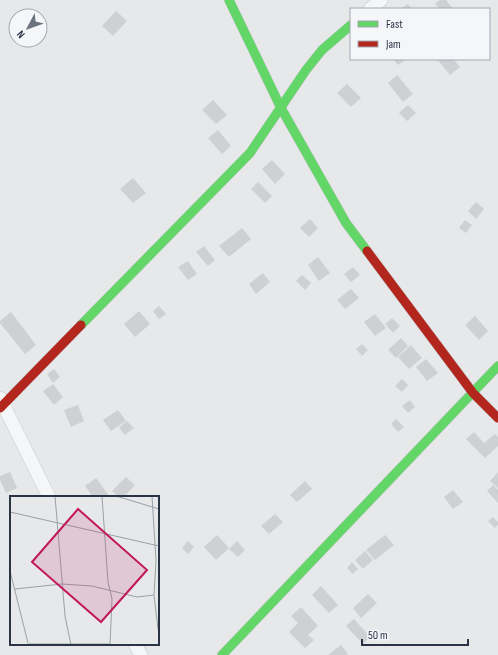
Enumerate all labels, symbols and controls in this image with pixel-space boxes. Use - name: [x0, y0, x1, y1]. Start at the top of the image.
- north arrow: [8, 8, 48, 48]
- legend: [350, 8, 490, 60]
- text: Fast: [386, 17, 403, 32]
- text: N: [14, 28, 28, 41]
- text: Jam: [385, 37, 401, 52]
- inset map: [10, 496, 159, 645]
- scale bar: [362, 621, 468, 647]
- text: 50 m: [368, 628, 388, 643]

